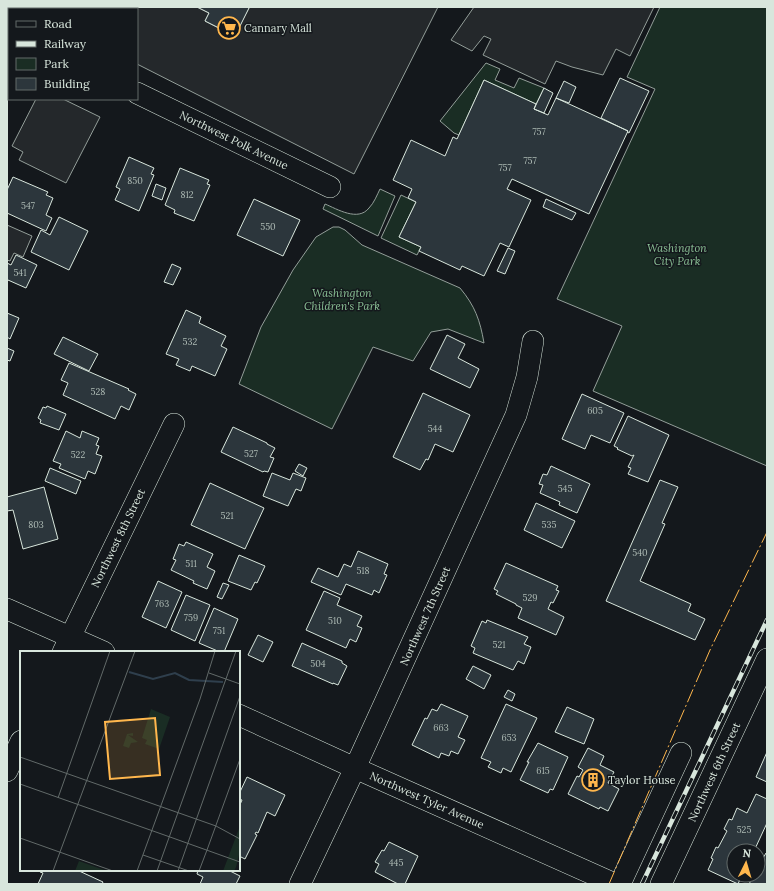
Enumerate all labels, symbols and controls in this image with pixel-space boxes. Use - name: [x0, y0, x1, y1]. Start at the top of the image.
- legend: [8, 8, 138, 100]
- supermarket icon: Cannary Mall: [216, 15, 242, 41]
- text: Road: [44, 16, 72, 31]
- place label: Cannary Mall: [244, 21, 312, 35]
- text: Railway: [44, 36, 87, 51]
- text: Park: [44, 56, 70, 71]
- text: Building: [44, 76, 90, 91]
- street label: Northwest Polk Avenue: [177, 108, 291, 172]
- house number: 757: [532, 126, 546, 137]
- house number: 757: [523, 155, 537, 166]
- house number: 757: [498, 162, 512, 173]
- house number: 850: [127, 175, 143, 186]
- house number: 812: [180, 189, 194, 200]
- house number: 547: [21, 200, 35, 211]
- house number: 550: [260, 221, 276, 232]
- park label: Washington City Park: [647, 241, 707, 268]
- house number: 541: [13, 267, 27, 278]
- park label: Washington Children's Park: [304, 286, 380, 313]
- house number: 532: [183, 336, 198, 347]
- house number: 528: [91, 386, 105, 397]
- house number: 605: [587, 405, 603, 416]
- house number: 544: [428, 423, 442, 434]
- house number: 527: [244, 448, 258, 459]
- house number: 522: [71, 449, 85, 460]
- house number: 545: [558, 483, 572, 494]
- street label: Northwest 8th Street: [88, 486, 148, 590]
- house number: 521: [220, 510, 234, 521]
- house number: 803: [28, 519, 44, 530]
- house number: 535: [542, 519, 557, 530]
- house number: 540: [632, 547, 648, 558]
- house number: 511: [185, 558, 197, 569]
- street label: Northwest 7th Street: [397, 564, 454, 668]
- house number: 518: [356, 565, 370, 576]
- house number: 529: [523, 592, 537, 603]
- house number: 763: [155, 598, 169, 609]
- house number: 759: [184, 612, 198, 623]
- house number: 510: [328, 615, 342, 626]
- house number: 751: [213, 625, 225, 636]
- house number: 521: [492, 639, 506, 650]
- inset map: [20, 651, 240, 871]
- house number: 504: [310, 658, 326, 669]
- street label: Northwest 6th Street: [685, 719, 744, 824]
- house number: 663: [433, 722, 449, 733]
- house number: 653: [501, 732, 517, 743]
- house number: 615: [536, 765, 550, 776]
- building icon: Taylor House: [580, 767, 606, 793]
- street label: Northwest Tyler Avenue: [368, 768, 486, 832]
- place label: Taylor House: [608, 773, 676, 787]
- house number: 525: [737, 824, 751, 835]
- north arrow: [726, 843, 766, 883]
- text: N: [742, 846, 752, 860]
- house number: 445: [389, 857, 403, 868]

